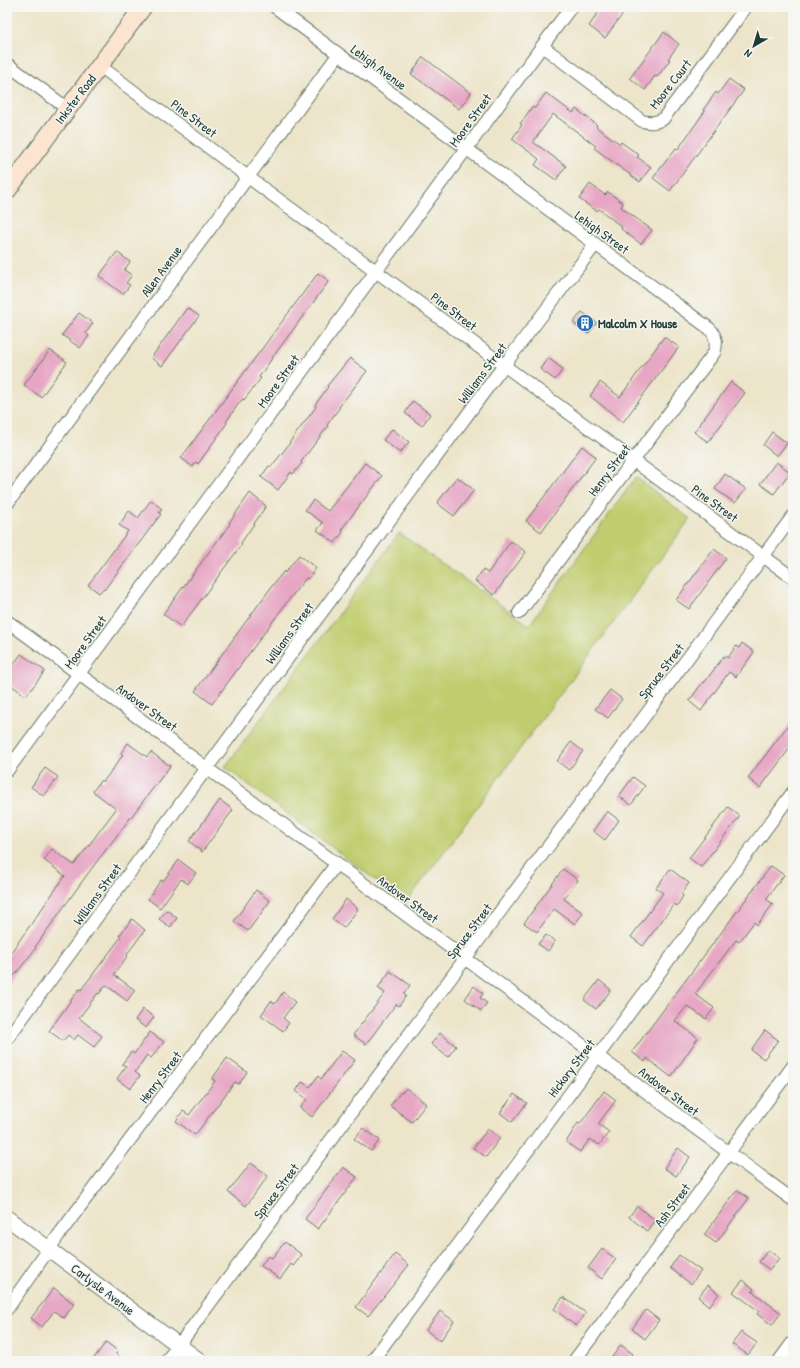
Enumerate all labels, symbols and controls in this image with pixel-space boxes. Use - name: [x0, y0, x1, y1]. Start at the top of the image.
- north arrow: [734, 26, 774, 66]
- street label: Lehigh Avenue: [347, 40, 411, 94]
- text: N: [741, 46, 754, 61]
- street label: Moore Court: [645, 55, 695, 113]
- street label: Inkster Road: [50, 70, 100, 128]
- street label: Moore Street: [445, 89, 496, 150]
- street label: Pine Street: [167, 95, 221, 142]
- street label: Lehigh Street: [571, 206, 633, 258]
- street label: Allen Avenue: [136, 242, 186, 300]
- street label: Pine Street: [427, 288, 481, 335]
- building icon: Malcolm X House: [575, 313, 595, 333]
- place label: Malcolm X House: [598, 314, 678, 332]
- street label: Williams Street: [453, 339, 511, 407]
- street label: Moore Street: [253, 350, 304, 411]
- street label: Henry Street: [583, 440, 635, 500]
- street label: Pine Street: [688, 480, 742, 526]
- street label: Williams Street: [261, 598, 318, 667]
- street label: Moore Street: [60, 611, 111, 672]
- street label: Spruce Street: [634, 639, 688, 702]
- street label: Andover Street: [113, 679, 181, 736]
- street label: Williams Street: [69, 859, 126, 928]
- street label: Andover Street: [374, 871, 442, 928]
- street label: Spruce Street: [442, 899, 496, 962]
- street label: Hickory Street: [543, 1035, 599, 1101]
- street label: Henry Street: [134, 1047, 186, 1107]
- street label: Andover Street: [635, 1062, 703, 1120]
- street label: Spruce Street: [249, 1159, 303, 1222]
- street label: Ash Street: [650, 1179, 695, 1230]
- street label: Carlysle Avenue: [67, 1259, 139, 1319]

